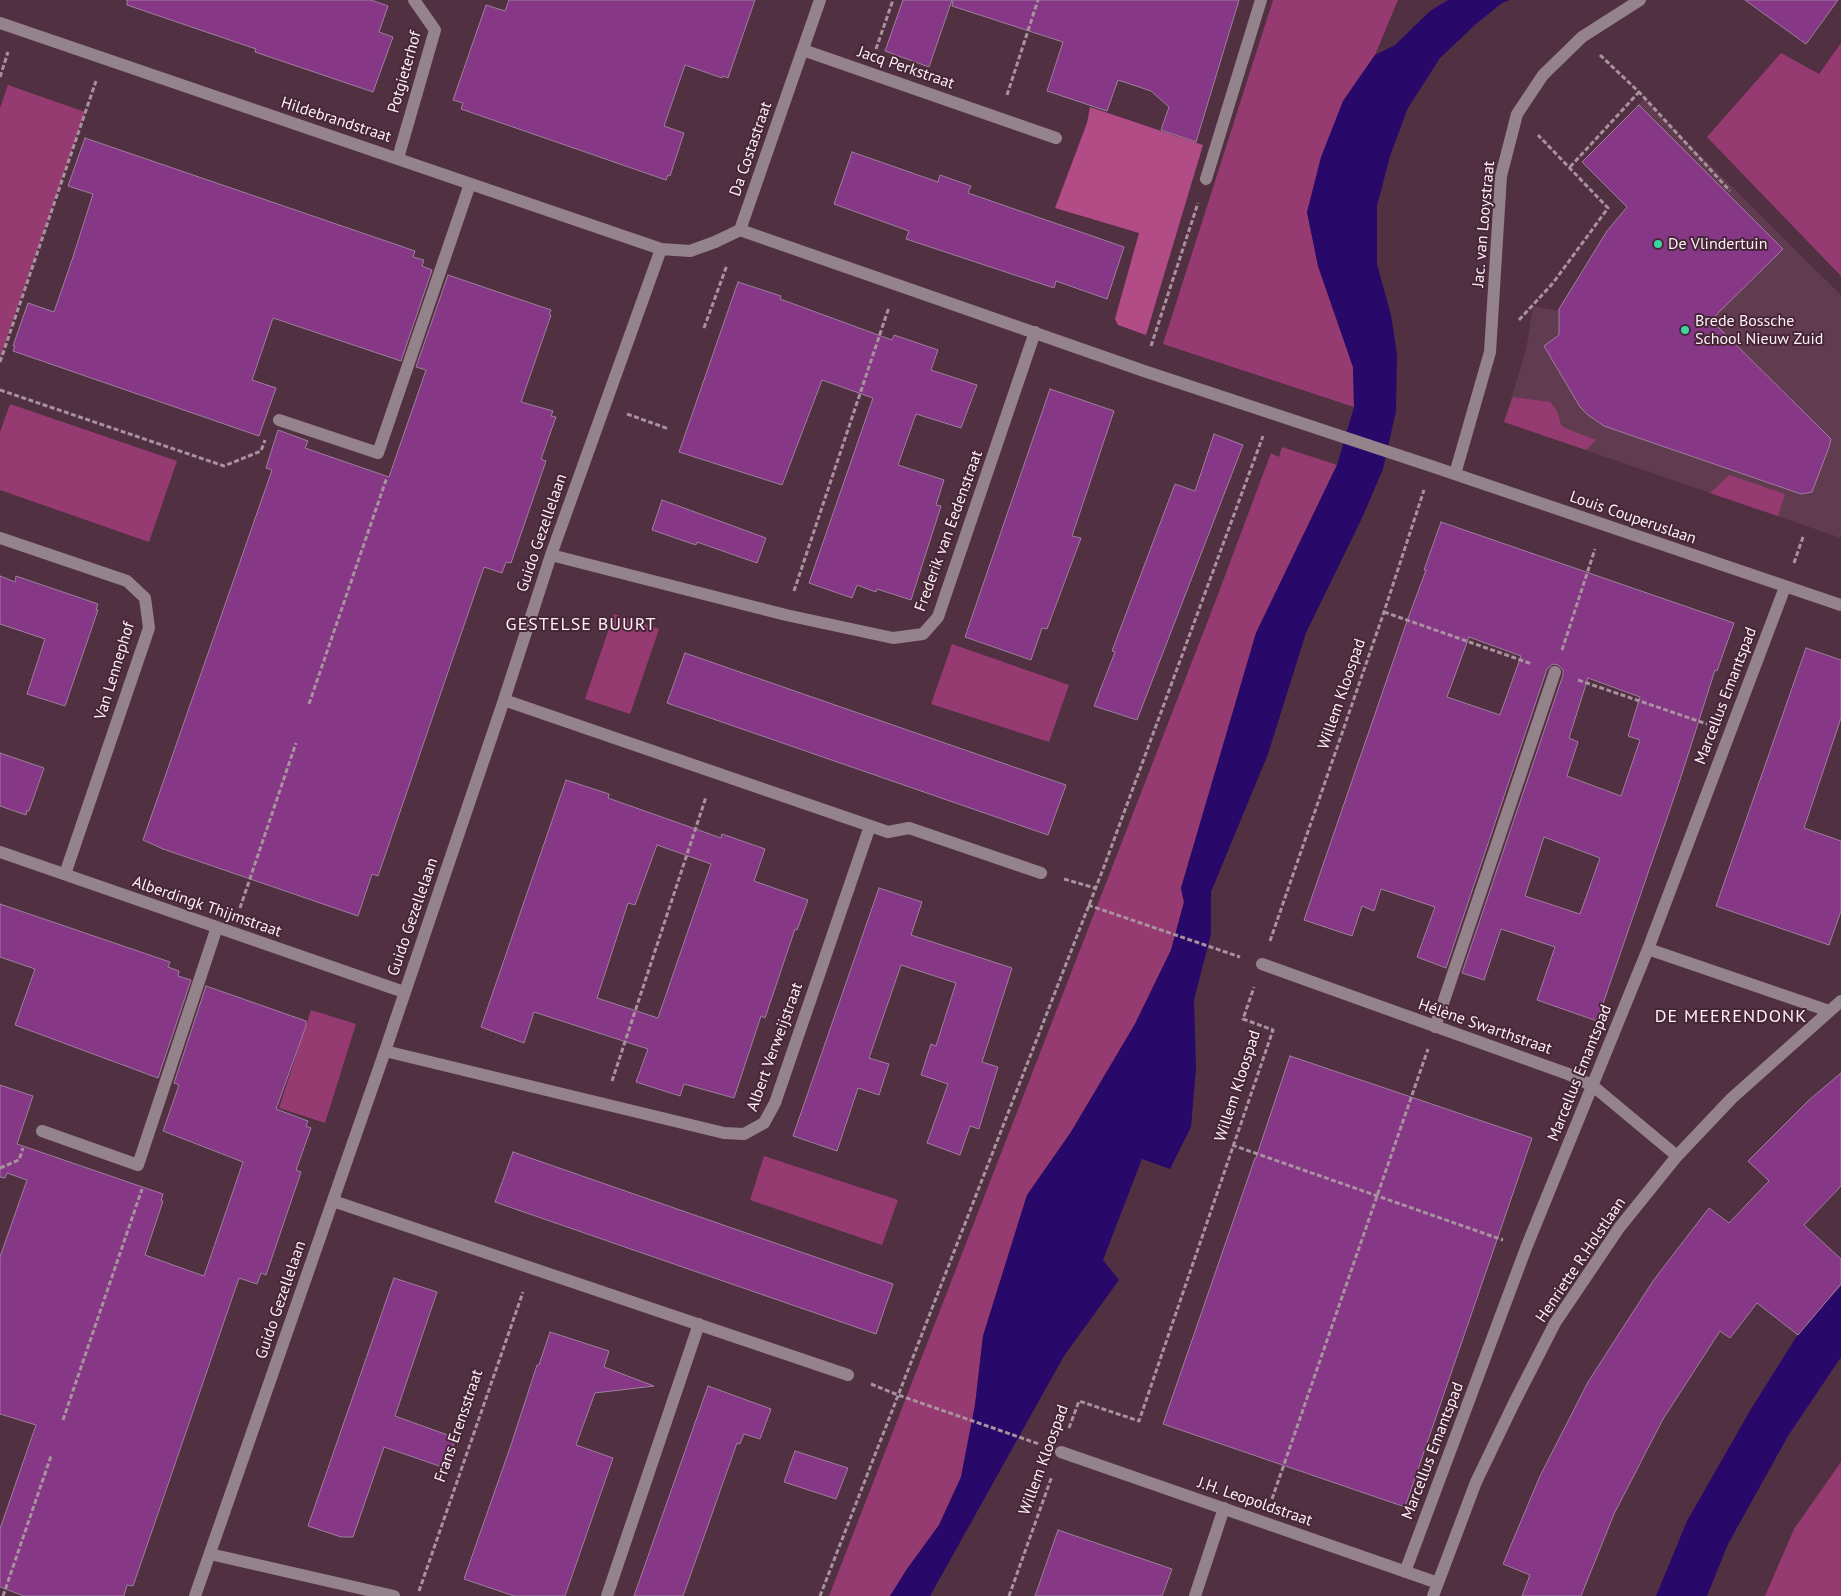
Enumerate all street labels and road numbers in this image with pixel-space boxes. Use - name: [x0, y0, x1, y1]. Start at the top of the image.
- street label: Potgieterhof: [384, 29, 426, 115]
- street label: Jacq Perkstraat: [855, 43, 957, 93]
- street label: Hildebrandstraat: [278, 93, 394, 147]
- street label: Da Costastraat: [726, 99, 776, 199]
- street label: Jac. van Looystraat: [1469, 160, 1499, 288]
- street label: Frederik van Eedenstraat: [911, 448, 987, 614]
- street label: Guido Gezellelaan: [513, 471, 571, 595]
- street label: Louis Couperuslaan: [1567, 487, 1699, 549]
- street label: Van Lennephof: [91, 620, 139, 722]
- street label: Marcellus Emantspad: [1691, 625, 1761, 767]
- street label: Willem Kloospad: [1314, 636, 1370, 752]
- street label: Guido Gezellelaan: [384, 855, 442, 979]
- street label: Alberdingk Thijmstraat: [130, 872, 284, 942]
- street label: Albert Verweijstraat: [743, 980, 807, 1114]
- street label: Hélène Swarthstraat: [1416, 995, 1554, 1059]
- street label: Marcellus Emantspad: [1544, 1002, 1616, 1144]
- street label: Willem Kloospad: [1211, 1028, 1265, 1144]
- street label: Henriette R.Holstlaan: [1532, 1194, 1630, 1326]
- street label: Guido Gezellelaan: [252, 1238, 310, 1362]
- street label: Frans Erensstraat: [431, 1367, 487, 1485]
- street label: Marcellus Emantspad: [1398, 1380, 1468, 1522]
- street label: Willem Kloospad: [1015, 1402, 1073, 1518]
- street label: J.H. Leopoldstraat: [1195, 1473, 1315, 1531]

